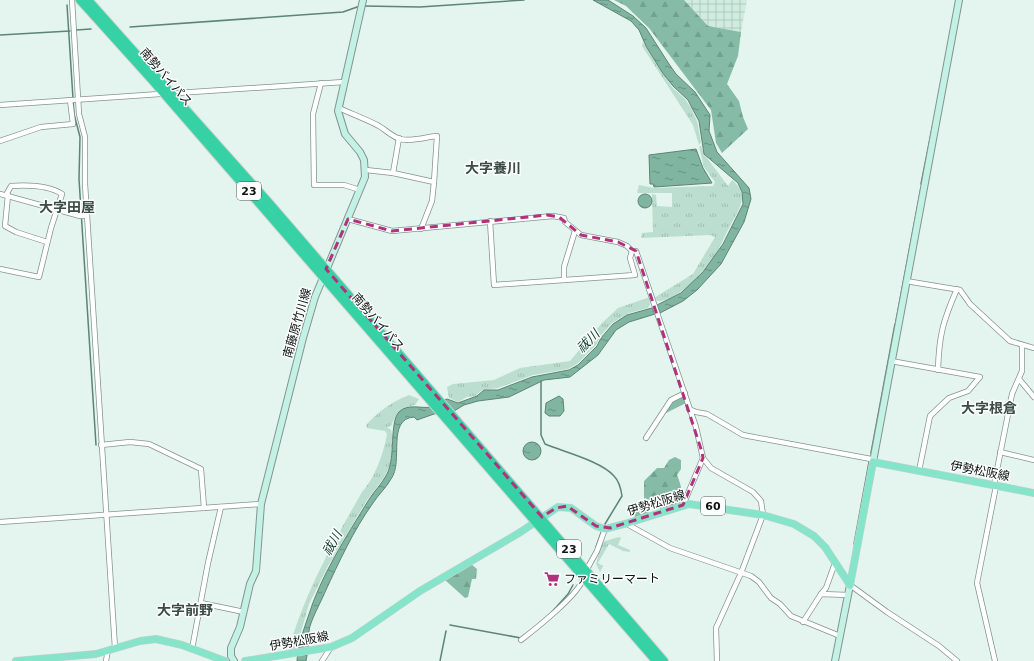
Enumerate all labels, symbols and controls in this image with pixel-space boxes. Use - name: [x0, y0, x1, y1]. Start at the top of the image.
- street label: 南勢バイパス: [137, 45, 195, 109]
- district label: 大字養川: [465, 160, 521, 176]
- road number: 23: [237, 182, 261, 200]
- district label: 大字田屋: [39, 199, 95, 215]
- street label: 南藤原竹川線: [280, 286, 314, 360]
- street label: 南勢バイパス: [349, 290, 407, 354]
- water label: 祓川: [574, 325, 604, 356]
- district label: 大字根倉: [961, 400, 1017, 416]
- street label: 伊勢松阪線: [949, 458, 1011, 484]
- street label: 伊勢松阪線: [625, 488, 687, 518]
- road number: 60: [701, 497, 725, 515]
- water label: 祓川: [319, 526, 346, 558]
- road number: 23: [557, 540, 581, 558]
- supermarket icon: ファミリーマート: [543, 570, 561, 588]
- place label: ファミリーマート: [564, 572, 660, 586]
- district label: 大字前野: [157, 602, 213, 618]
- street label: 伊勢松阪線: [268, 629, 330, 653]

